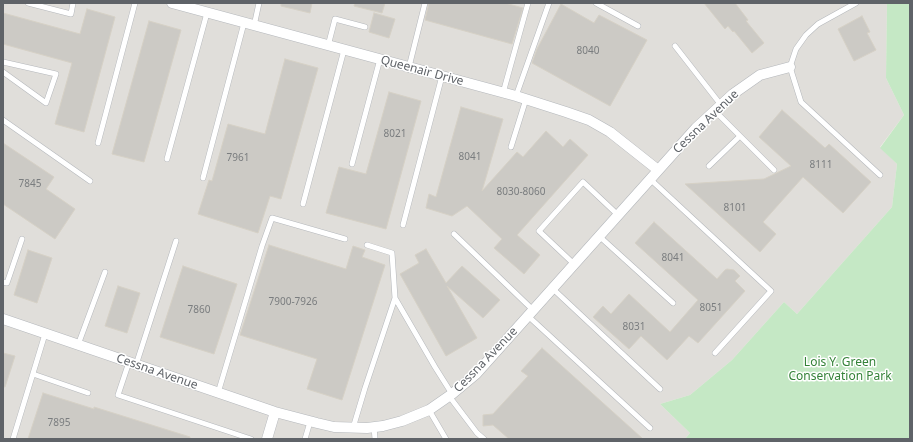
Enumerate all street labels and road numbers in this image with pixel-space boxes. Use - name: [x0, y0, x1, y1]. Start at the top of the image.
- street label: Queenair Drive: [379, 53, 465, 89]
- street label: Cessna Avenue: [670, 87, 742, 157]
- street label: Cessna Avenue: [451, 324, 521, 396]
- street label: Cessna Avenue: [114, 351, 200, 393]

